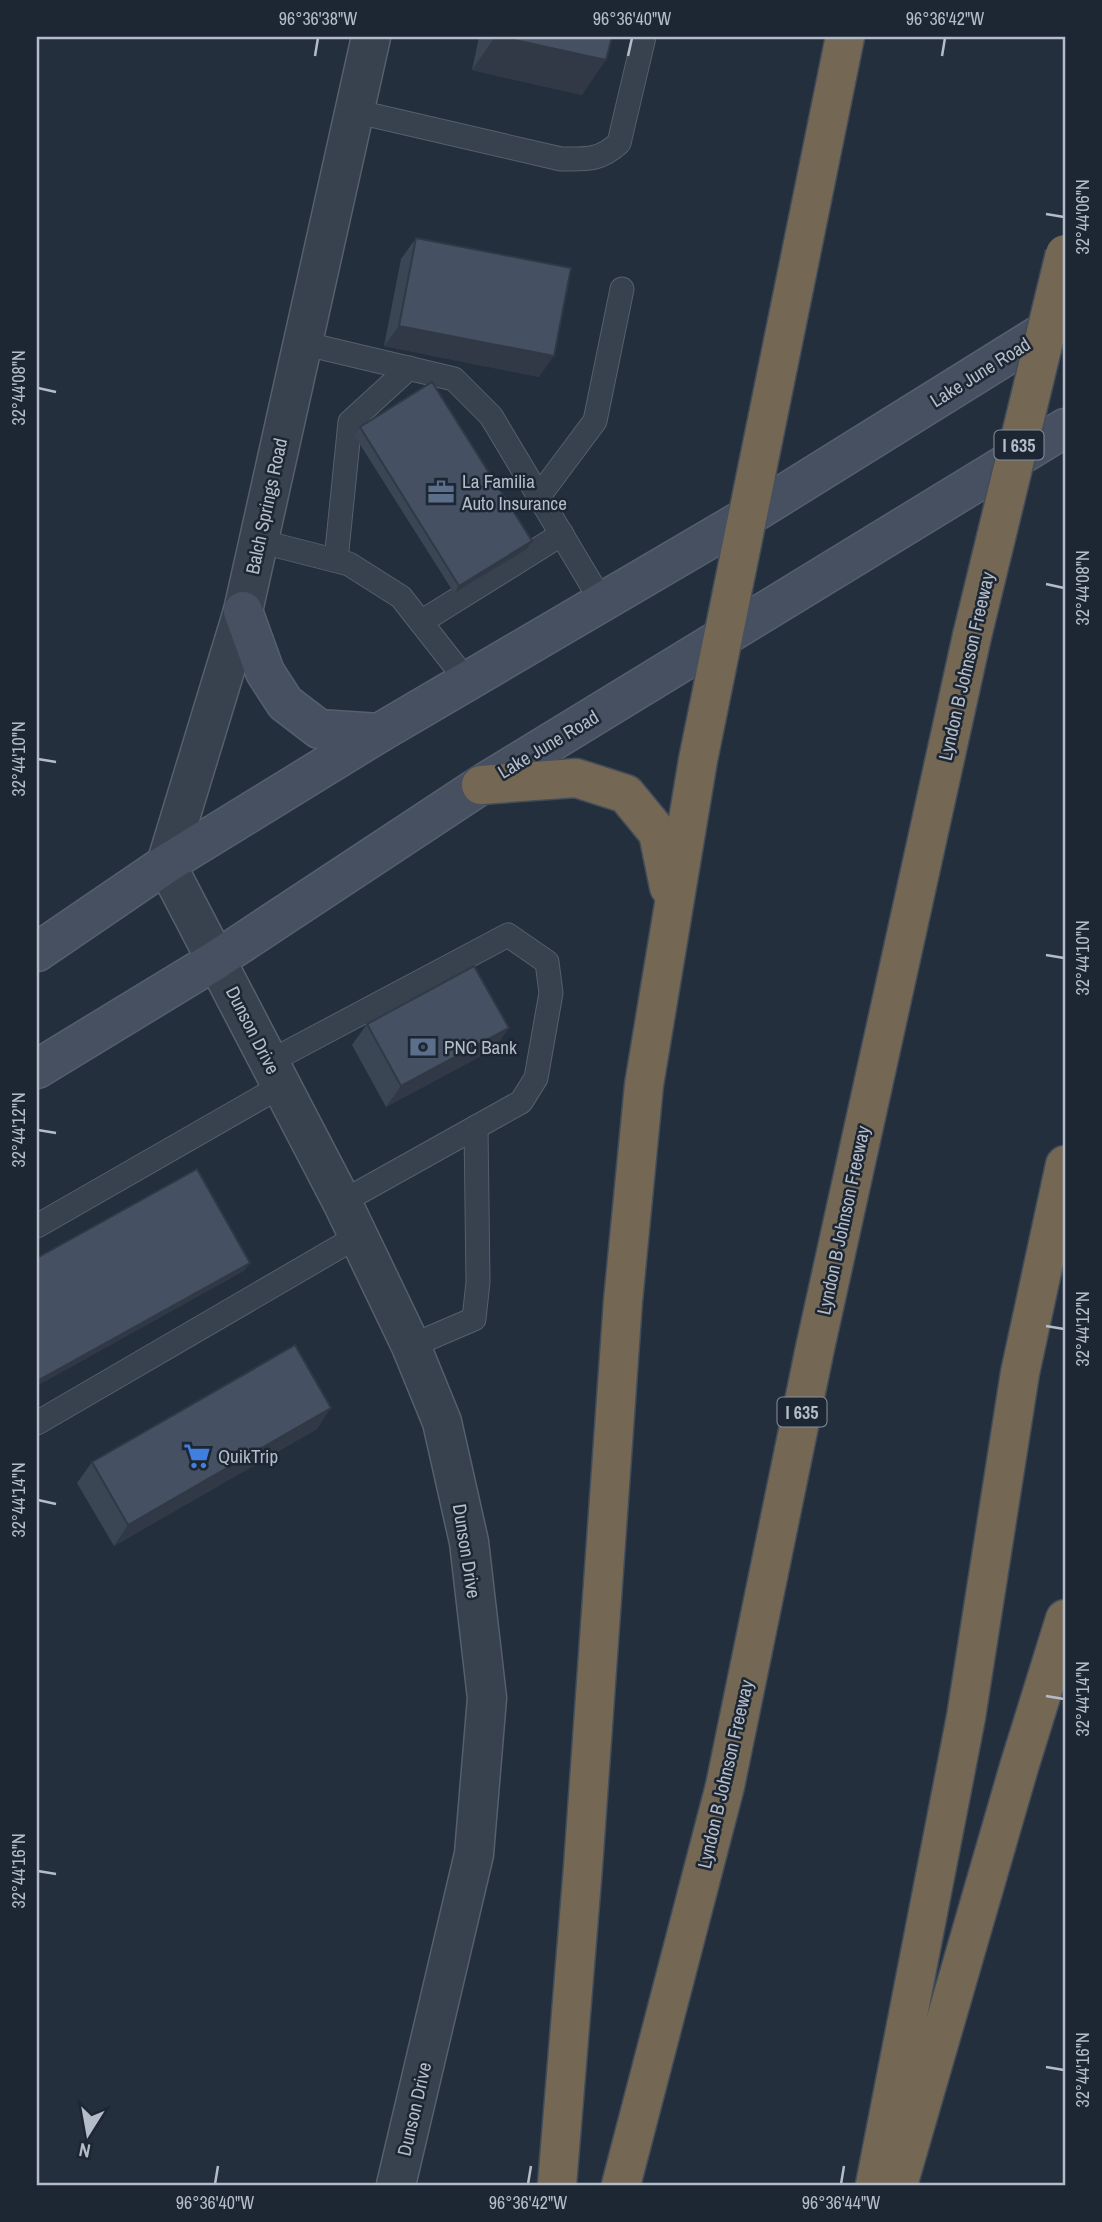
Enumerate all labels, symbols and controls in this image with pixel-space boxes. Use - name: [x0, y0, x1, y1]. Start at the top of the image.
- text: 96°36'38"W: [279, 6, 357, 31]
- text: 96°36'40"W: [593, 6, 671, 31]
- text: 96°36'42"W: [906, 6, 984, 31]
- text: 32°44'06"N: [1070, 179, 1095, 255]
- street label: Lake June Road: [925, 331, 1035, 413]
- text: 32°44'08"N: [6, 350, 31, 426]
- road number: I 635: [995, 430, 1044, 460]
- street label: Balch Springs Road: [239, 436, 293, 576]
- place label: La Familia Auto Insurance: [461, 468, 567, 516]
- office icon: La Familia Auto Insurance: [426, 477, 456, 507]
- text: 32°44'08"N: [1070, 550, 1095, 626]
- street label: Lyndon B Johnson Freeway: [932, 569, 1000, 763]
- street label: Lake June Road: [493, 704, 603, 784]
- text: 32°44'10"N: [6, 721, 31, 797]
- text: 32°44'10"N: [1070, 920, 1095, 996]
- street label: Dunson Drive: [220, 982, 286, 1078]
- bank icon: PNC Bank: [408, 1032, 438, 1062]
- place label: PNC Bank: [444, 1034, 517, 1060]
- text: 32°44'12"N: [6, 1092, 31, 1168]
- street label: Lyndon B Johnson Freeway: [810, 1123, 876, 1317]
- text: 32°44'12"N: [1070, 1291, 1095, 1367]
- road number: I 635: [778, 1398, 826, 1427]
- supermarket icon: QuikTrip: [182, 1441, 212, 1471]
- place label: QuikTrip: [218, 1443, 278, 1469]
- text: 32°44'14"N: [6, 1462, 31, 1538]
- street label: Dunson Drive: [447, 1502, 487, 1600]
- text: 32°44'14"N: [1070, 1661, 1095, 1737]
- street label: Lyndon B Johnson Freeway: [691, 1677, 759, 1871]
- text: 32°44'16"N: [6, 1833, 31, 1909]
- text: 32°44'16"N: [1070, 2032, 1095, 2108]
- street label: Dunson Drive: [391, 2060, 437, 2158]
- north arrow: [52, 2100, 122, 2170]
- text: N: [77, 2137, 93, 2165]
- text: 96°36'40"W: [176, 2190, 254, 2215]
- text: 96°36'42"W: [489, 2190, 567, 2215]
- text: 96°36'44"W: [802, 2190, 880, 2215]

